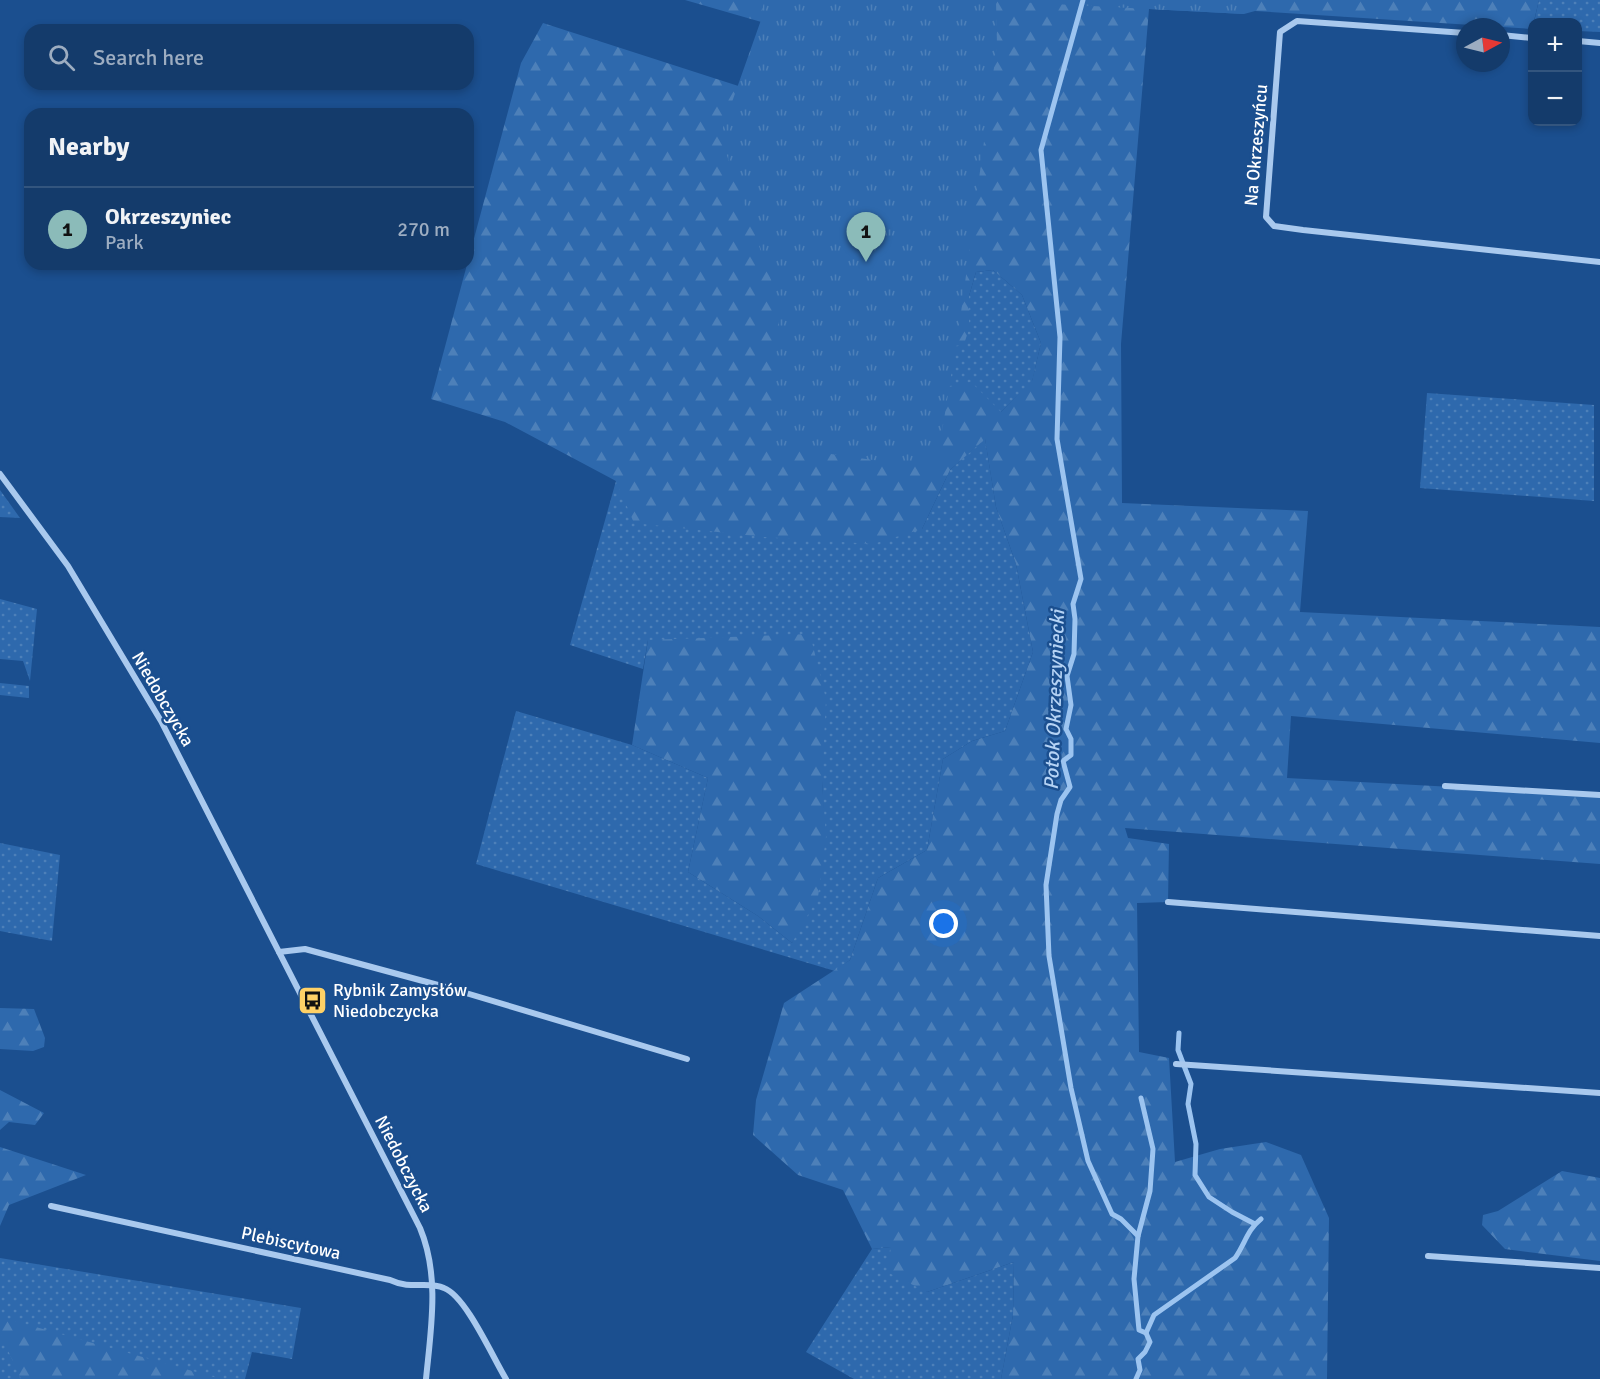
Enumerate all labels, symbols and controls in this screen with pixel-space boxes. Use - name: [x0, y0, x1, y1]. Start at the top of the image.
- north arrow: [1456, 18, 1510, 72]
- map controls: [1528, 18, 1582, 126]
- button: +: [1528, 18, 1582, 72]
- search box: [24, 24, 474, 90]
- icon: search: [45, 41, 78, 74]
- text: Search here: [93, 44, 204, 71]
- button: −: [1528, 72, 1582, 126]
- street label: Na Okrzeszyńcu: [1240, 83, 1272, 207]
- text: Nearby: [48, 131, 129, 163]
- text: Okrzeszyniec: [105, 203, 231, 230]
- pin: 1: [846, 212, 886, 262]
- text: 1: [62, 217, 73, 242]
- text: 270 m: [397, 217, 450, 242]
- text: Park: [105, 230, 143, 255]
- water label: Potok Okrzeszyniecki: [1039, 608, 1070, 790]
- street label: Niedobczycka: [127, 648, 199, 750]
- your location: [929, 909, 958, 938]
- place label: Rybnik Zamysłów Niedobczycka: [333, 979, 467, 1022]
- bus stop icon: Rybnik Zamysłów Niedobczycka: [296, 984, 328, 1016]
- street label: Niedobczycka: [370, 1112, 438, 1216]
- street label: Plebiscytowa: [239, 1222, 343, 1264]

